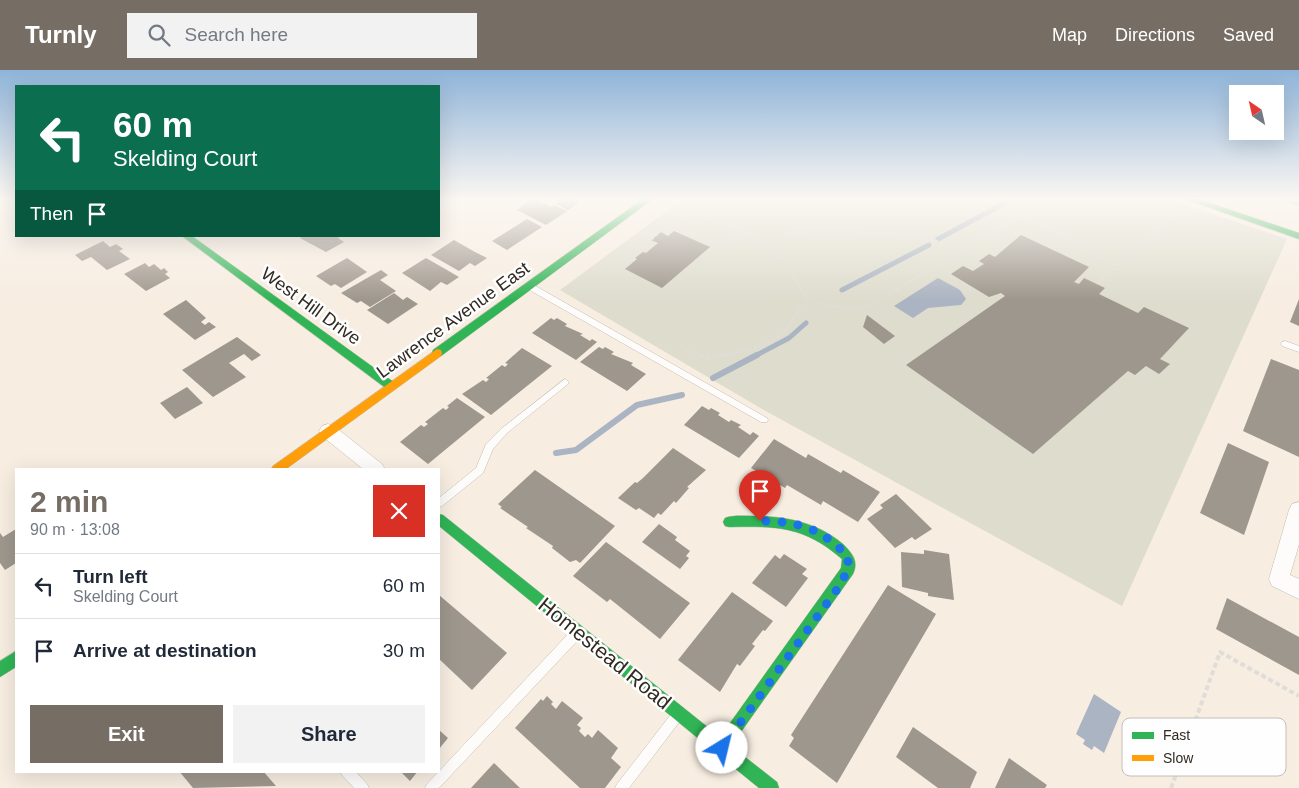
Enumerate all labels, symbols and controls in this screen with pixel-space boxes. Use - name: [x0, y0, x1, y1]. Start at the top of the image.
- search box: [127, 13, 477, 58]
- text: Turnly: [25, 21, 97, 48]
- icon: search: [145, 21, 173, 49]
- text: Search here: [185, 24, 288, 45]
- text: Map: [1052, 25, 1087, 45]
- text: Directions: [1115, 25, 1195, 45]
- text: Saved: [1223, 25, 1274, 45]
- north arrow: [1229, 85, 1284, 140]
- map controls: [1229, 85, 1284, 140]
- icon: left: [30, 105, 95, 170]
- text: 60 m: [113, 105, 193, 144]
- text: Skelding Court: [113, 146, 257, 171]
- icon: arrive: [83, 200, 111, 228]
- text: Then: [30, 203, 73, 224]
- street label: Lawrence Avenue East: [373, 258, 533, 382]
- street label: West Hill Drive: [258, 263, 364, 349]
- pin: [739, 470, 781, 521]
- icon: arrive: [746, 477, 774, 505]
- text: 2 min: [30, 485, 108, 518]
- button: close: [373, 485, 425, 537]
- text: 90 m · 13:08: [30, 521, 120, 538]
- text: Turn left: [73, 566, 148, 587]
- icon: left: [30, 572, 58, 600]
- text: 60 m: [383, 575, 425, 596]
- text: Skelding Court: [73, 588, 178, 605]
- street label: Homestead Road: [534, 593, 676, 713]
- icon: arrive: [30, 637, 58, 665]
- text: Arrive at destination: [73, 640, 257, 661]
- text: 30 m: [383, 640, 425, 661]
- button: Exit: [30, 705, 223, 763]
- button: Share: [233, 705, 425, 763]
- legend: [1122, 718, 1286, 776]
- position arrow: [695, 721, 747, 773]
- text: Fast: [1163, 727, 1190, 743]
- text: Slow: [1163, 750, 1194, 766]

